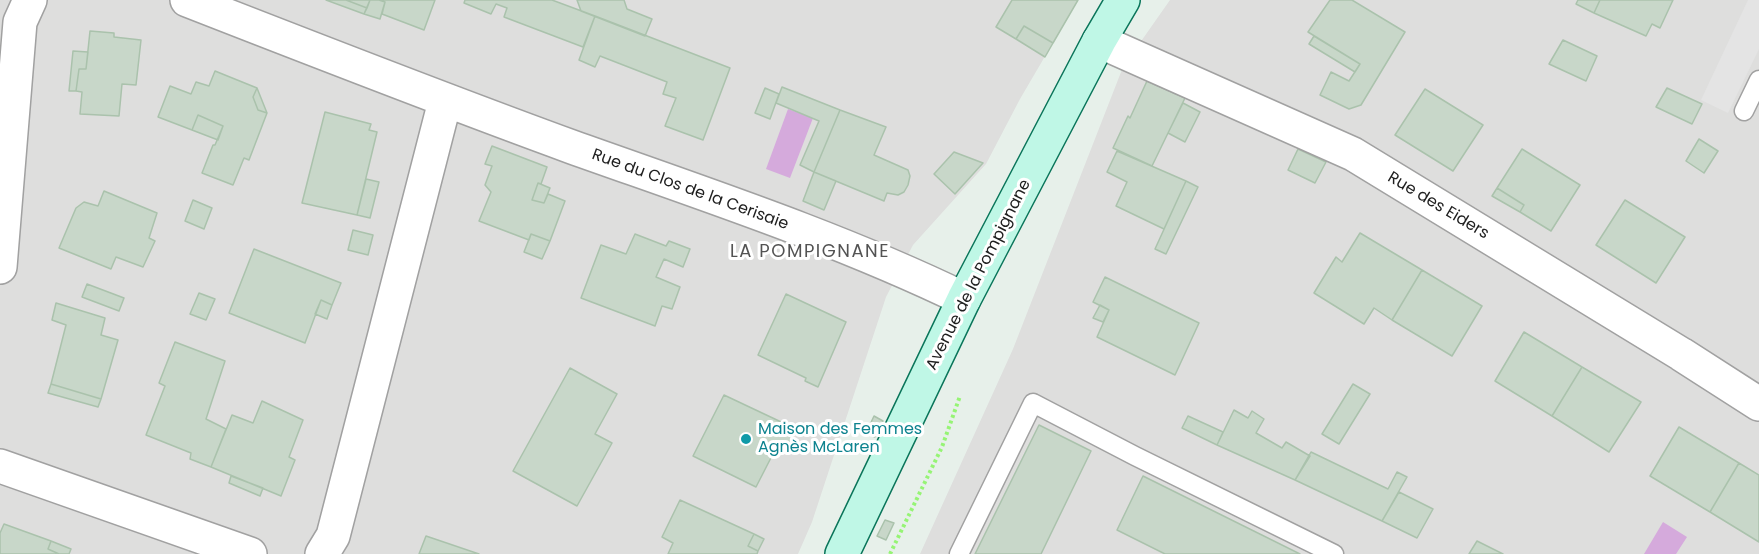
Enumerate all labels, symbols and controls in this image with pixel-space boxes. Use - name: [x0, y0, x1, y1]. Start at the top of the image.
- street label: Rue du Clos de la Cerisaie: [589, 145, 791, 235]
- street label: Rue des Eiders: [1384, 168, 1492, 244]
- street label: Avenue de la Pompignane: [923, 177, 1035, 373]
- district label: LA POMPIGNANE: [730, 241, 890, 263]
- place label: Maison des Femmes Agnès McLaren: [758, 420, 922, 458]
- marker: Maison des Femmes Agnès McLaren: [739, 432, 753, 446]

